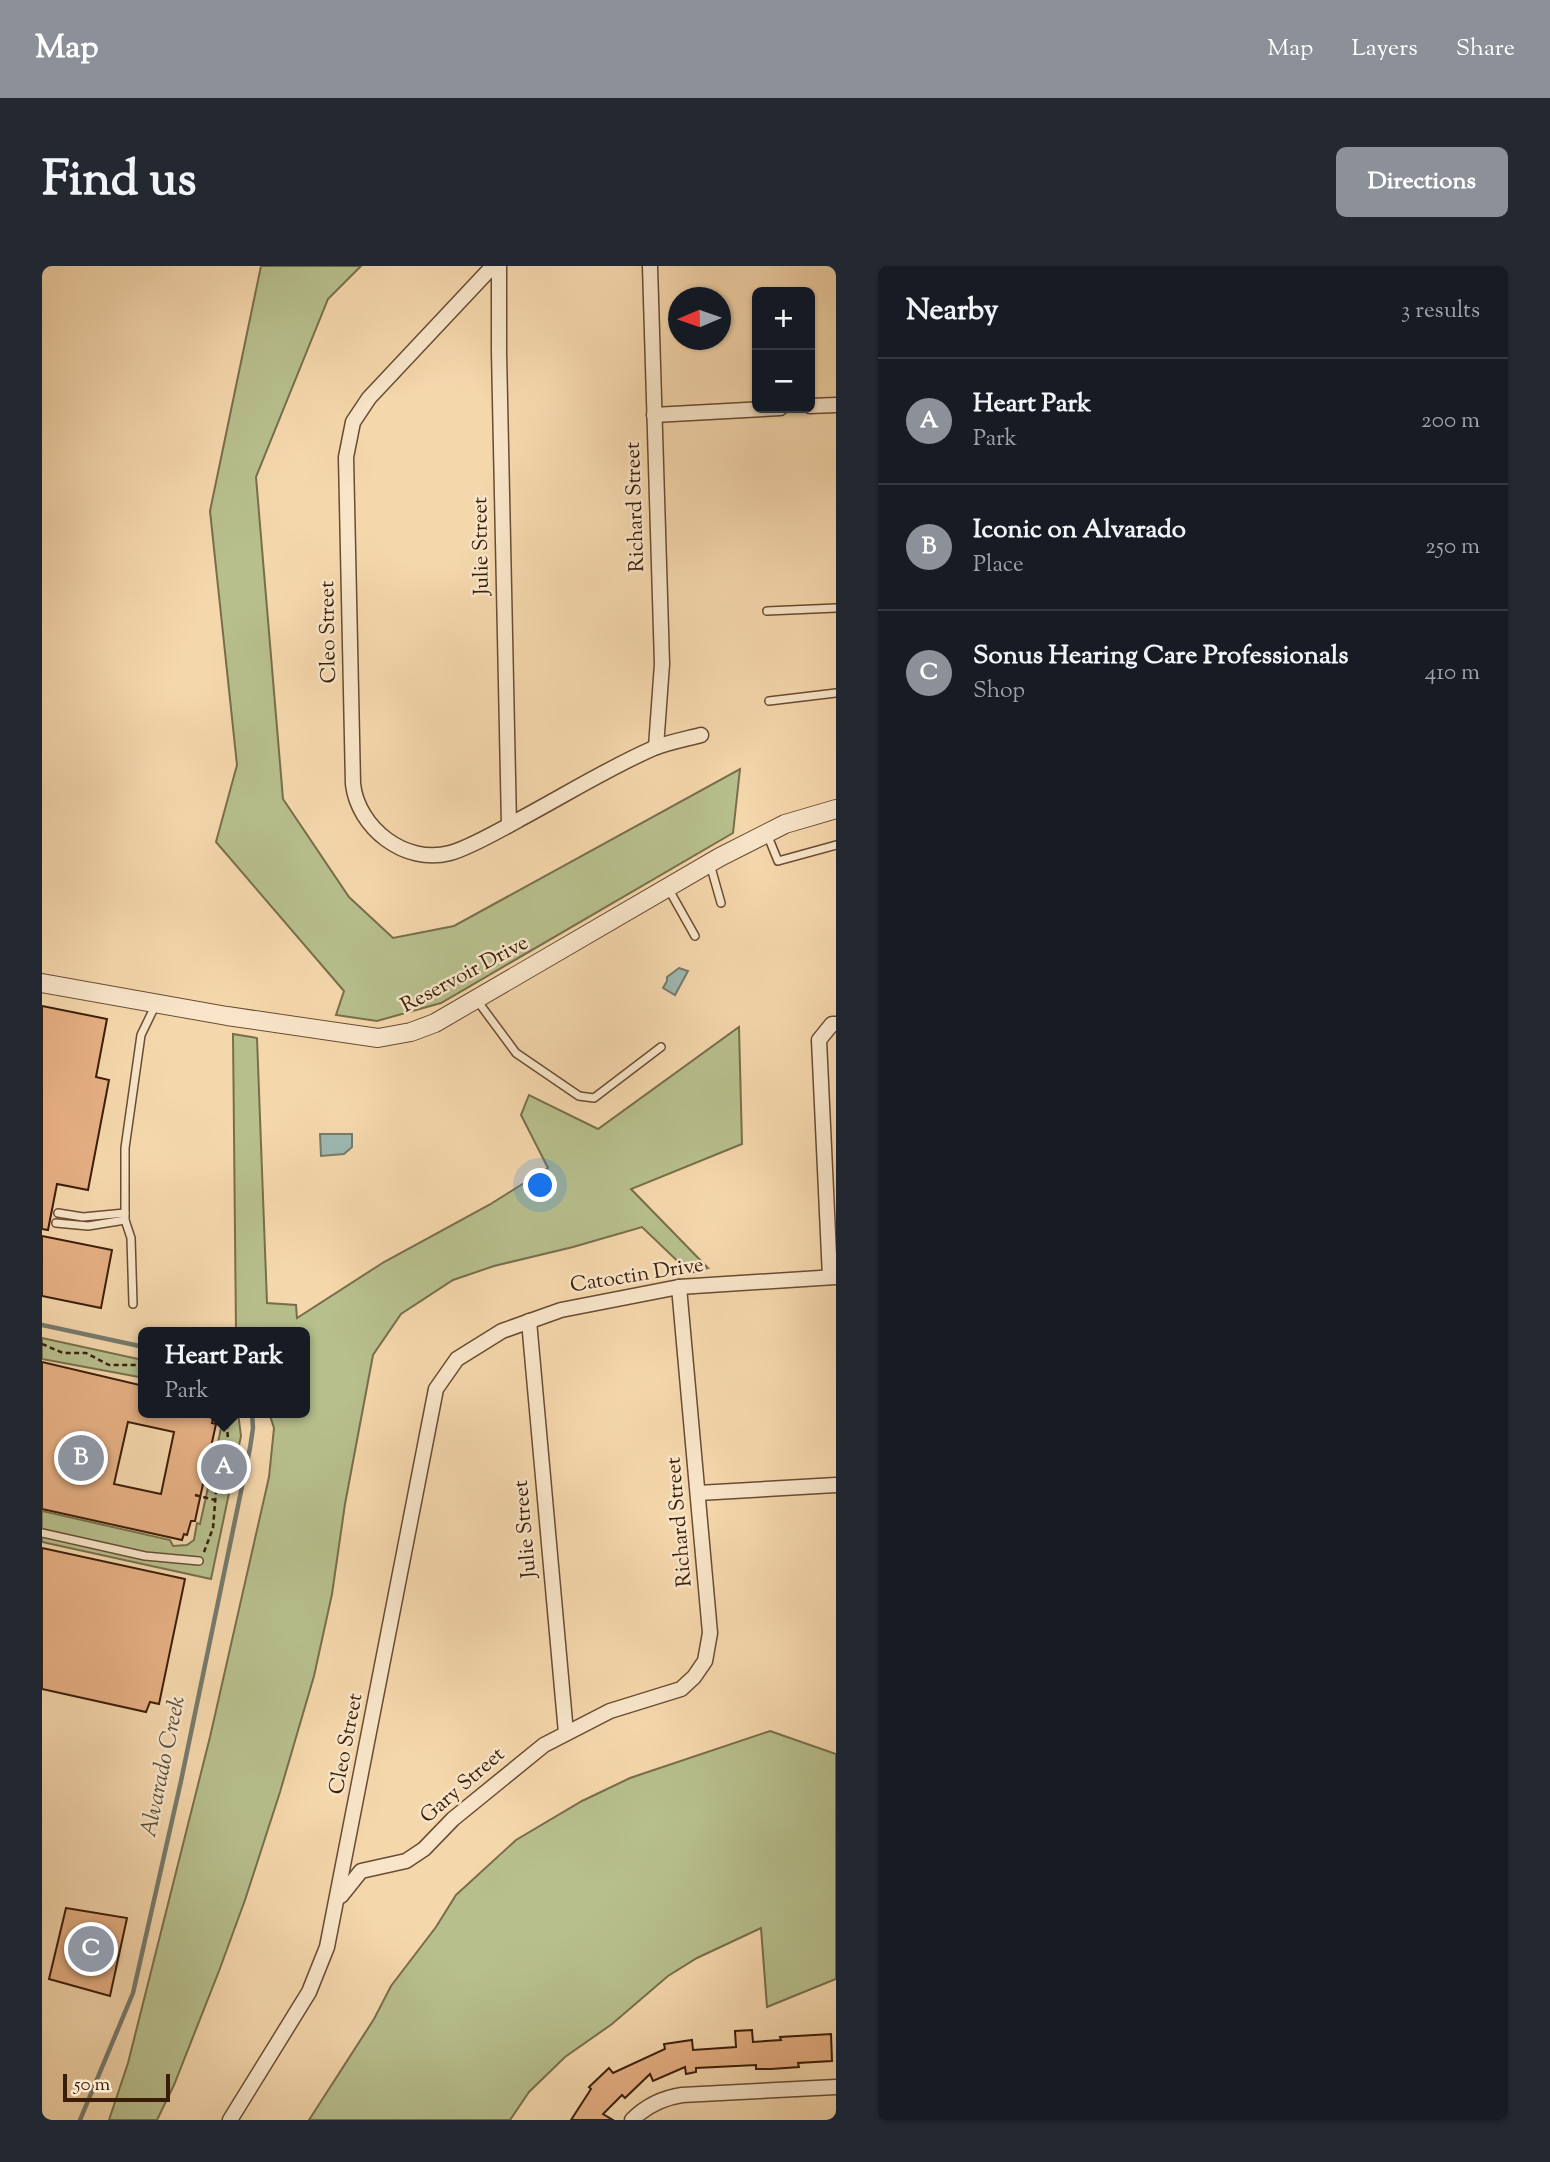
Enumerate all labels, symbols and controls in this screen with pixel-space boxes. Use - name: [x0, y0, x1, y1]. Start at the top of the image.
- text: Map: [35, 25, 99, 73]
- text: Map: [1267, 32, 1313, 66]
- text: Layers: [1351, 32, 1418, 66]
- text: Share: [1456, 32, 1515, 66]
- text: Find us: [42, 147, 196, 217]
- button: Directions: [1336, 147, 1508, 217]
- north arrow: [668, 287, 731, 350]
- map controls: [752, 287, 815, 413]
- button: +: [752, 287, 815, 350]
- text: Nearby: [906, 290, 998, 333]
- text: 3 results: [1401, 295, 1480, 328]
- button: −: [752, 350, 815, 413]
- text: Heart Park: [973, 386, 1091, 423]
- text: A: [920, 405, 938, 438]
- text: 200 m: [1421, 405, 1480, 438]
- text: Park: [973, 423, 1017, 456]
- street label: Richard Street: [619, 441, 653, 573]
- street label: Julie Street: [466, 497, 498, 596]
- text: Iconic on Alvarado: [973, 512, 1186, 549]
- text: B: [922, 531, 936, 564]
- text: 250 m: [1425, 531, 1480, 564]
- text: Place: [973, 549, 1024, 582]
- street label: Cleo Street: [313, 580, 345, 684]
- text: Sonus Hearing Care Professionals: [973, 638, 1349, 675]
- text: C: [920, 657, 938, 690]
- text: 410 m: [1425, 657, 1480, 690]
- text: Shop: [973, 675, 1025, 708]
- street label: Reservoir Drive: [396, 929, 534, 1021]
- your location: [523, 1168, 557, 1202]
- street label: Catoctin Drive: [568, 1251, 706, 1301]
- popup: [138, 1327, 310, 1418]
- text: Heart Park: [165, 1338, 283, 1375]
- text: Park: [165, 1375, 209, 1408]
- pin: B: [58, 1432, 104, 1484]
- pin: A: [201, 1441, 247, 1493]
- street label: Richard Street: [659, 1456, 701, 1588]
- street label: Julie Street: [507, 1479, 545, 1580]
- street label: Cleo Street: [322, 1691, 372, 1797]
- water label: Alvarado Creek: [133, 1693, 195, 1841]
- street label: Gary Street: [414, 1741, 512, 1831]
- pin: C: [68, 1923, 114, 1975]
- scale bar: [63, 2071, 170, 2103]
- text: 50 m: [74, 2072, 110, 2099]

